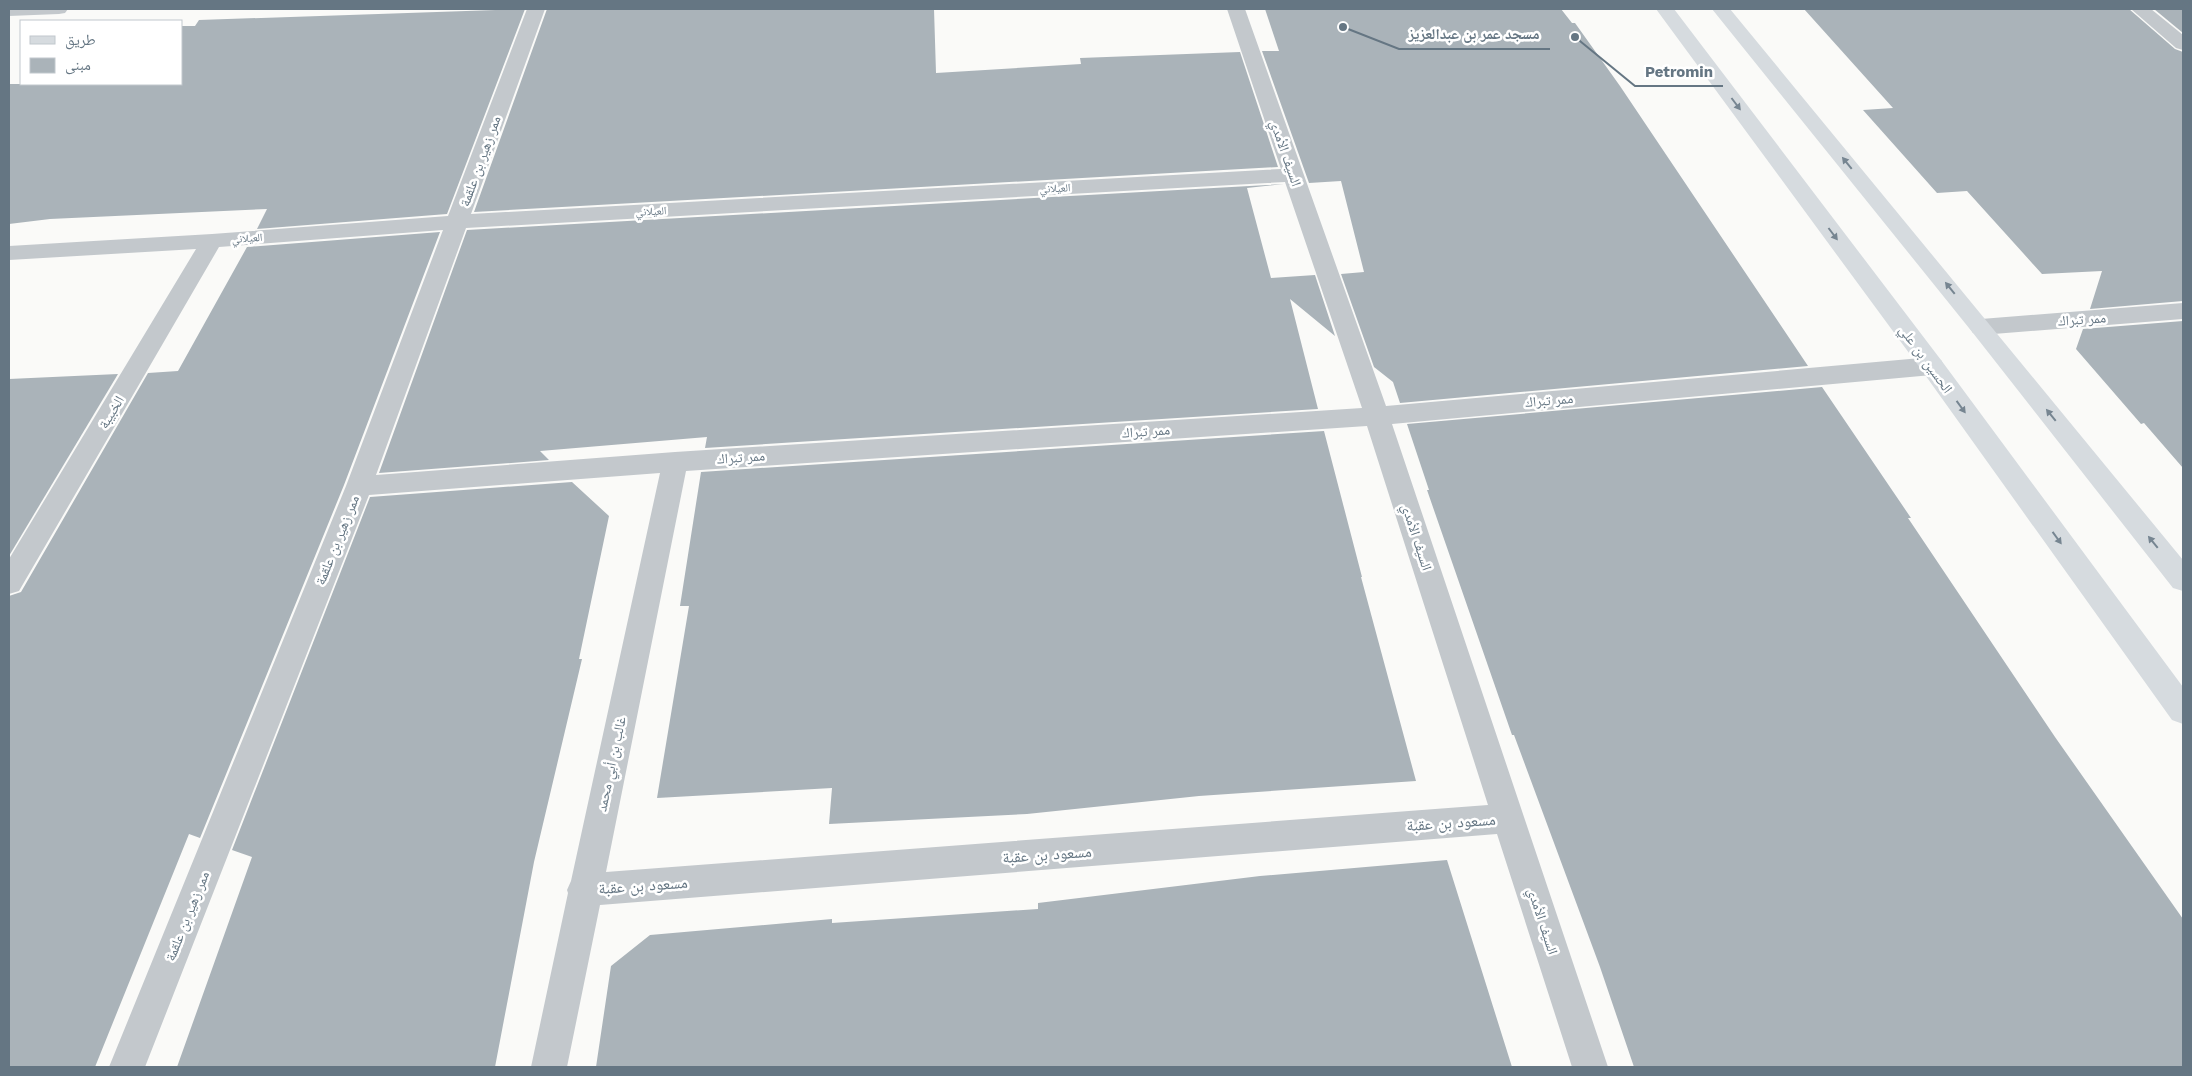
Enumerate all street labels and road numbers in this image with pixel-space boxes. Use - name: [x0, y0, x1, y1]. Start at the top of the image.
- street label: ممر زهير بن علقمة: [456, 113, 505, 209]
- street label: السيف الأمدي: [1264, 118, 1305, 189]
- street label: العيلاني: [1039, 181, 1071, 198]
- street label: العيلاني: [635, 204, 667, 221]
- street label: العيلاني: [231, 231, 263, 248]
- street label: ممر تبراك: [2057, 309, 2107, 330]
- street label: الحسين بن علي: [1893, 322, 1956, 398]
- street label: ممر تبراك: [1524, 390, 1574, 411]
- street label: الخبيبة: [95, 393, 127, 431]
- street label: ممر تبراك: [1121, 421, 1171, 442]
- street label: ممر تبراك: [716, 447, 766, 468]
- street label: ممر زهير بن علقمة: [312, 493, 363, 588]
- street label: السيف الأمدي: [1395, 502, 1435, 573]
- street label: غالب بن أبي محمد: [593, 715, 632, 814]
- street label: مسعود بن عقبة: [1406, 810, 1496, 836]
- street label: مسعود بن عقبة: [1002, 842, 1092, 868]
- street label: ممر زهير بن علقمة: [162, 869, 213, 964]
- street label: مسعود بن عقبة: [598, 873, 688, 899]
- street label: السيف الأمدي: [1521, 886, 1561, 957]

